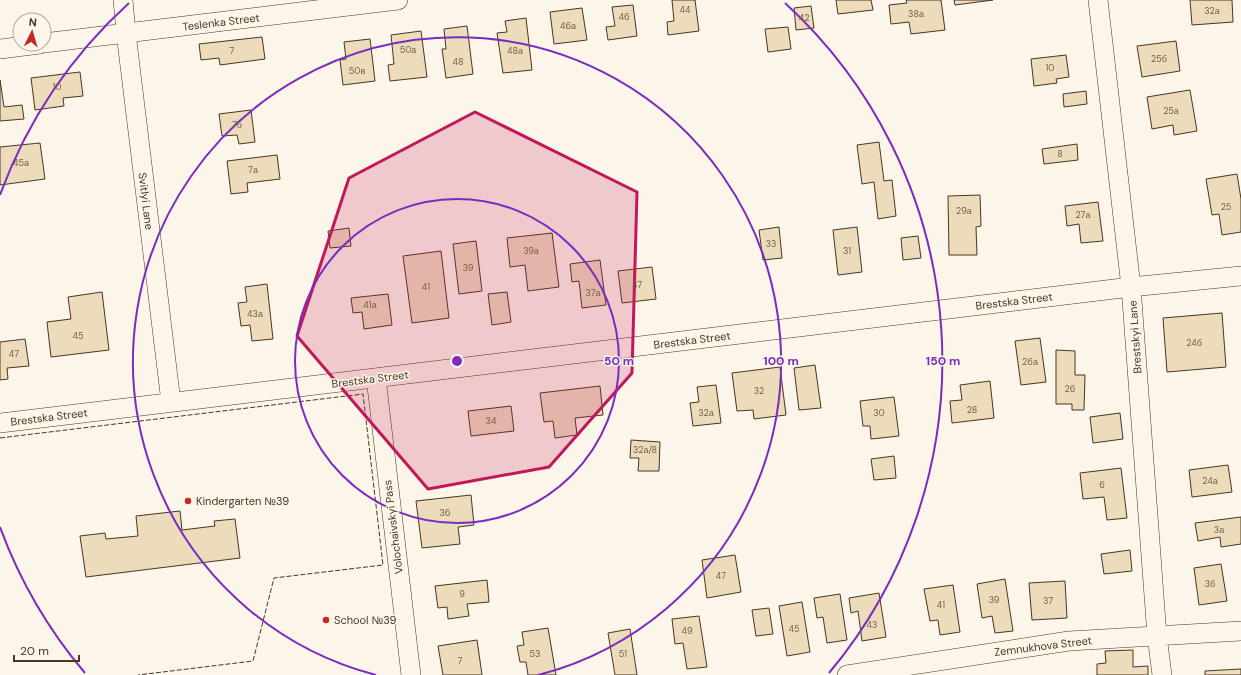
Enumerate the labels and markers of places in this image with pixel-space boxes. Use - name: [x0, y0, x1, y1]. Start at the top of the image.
- centre of rings: [450, 354, 464, 368]
- place label: Kindergarten №39: [196, 494, 289, 508]
- marker: Kindergarten №39: [183, 496, 193, 506]
- place label: School №39: [334, 613, 396, 627]
- marker: School №39: [321, 615, 331, 625]

